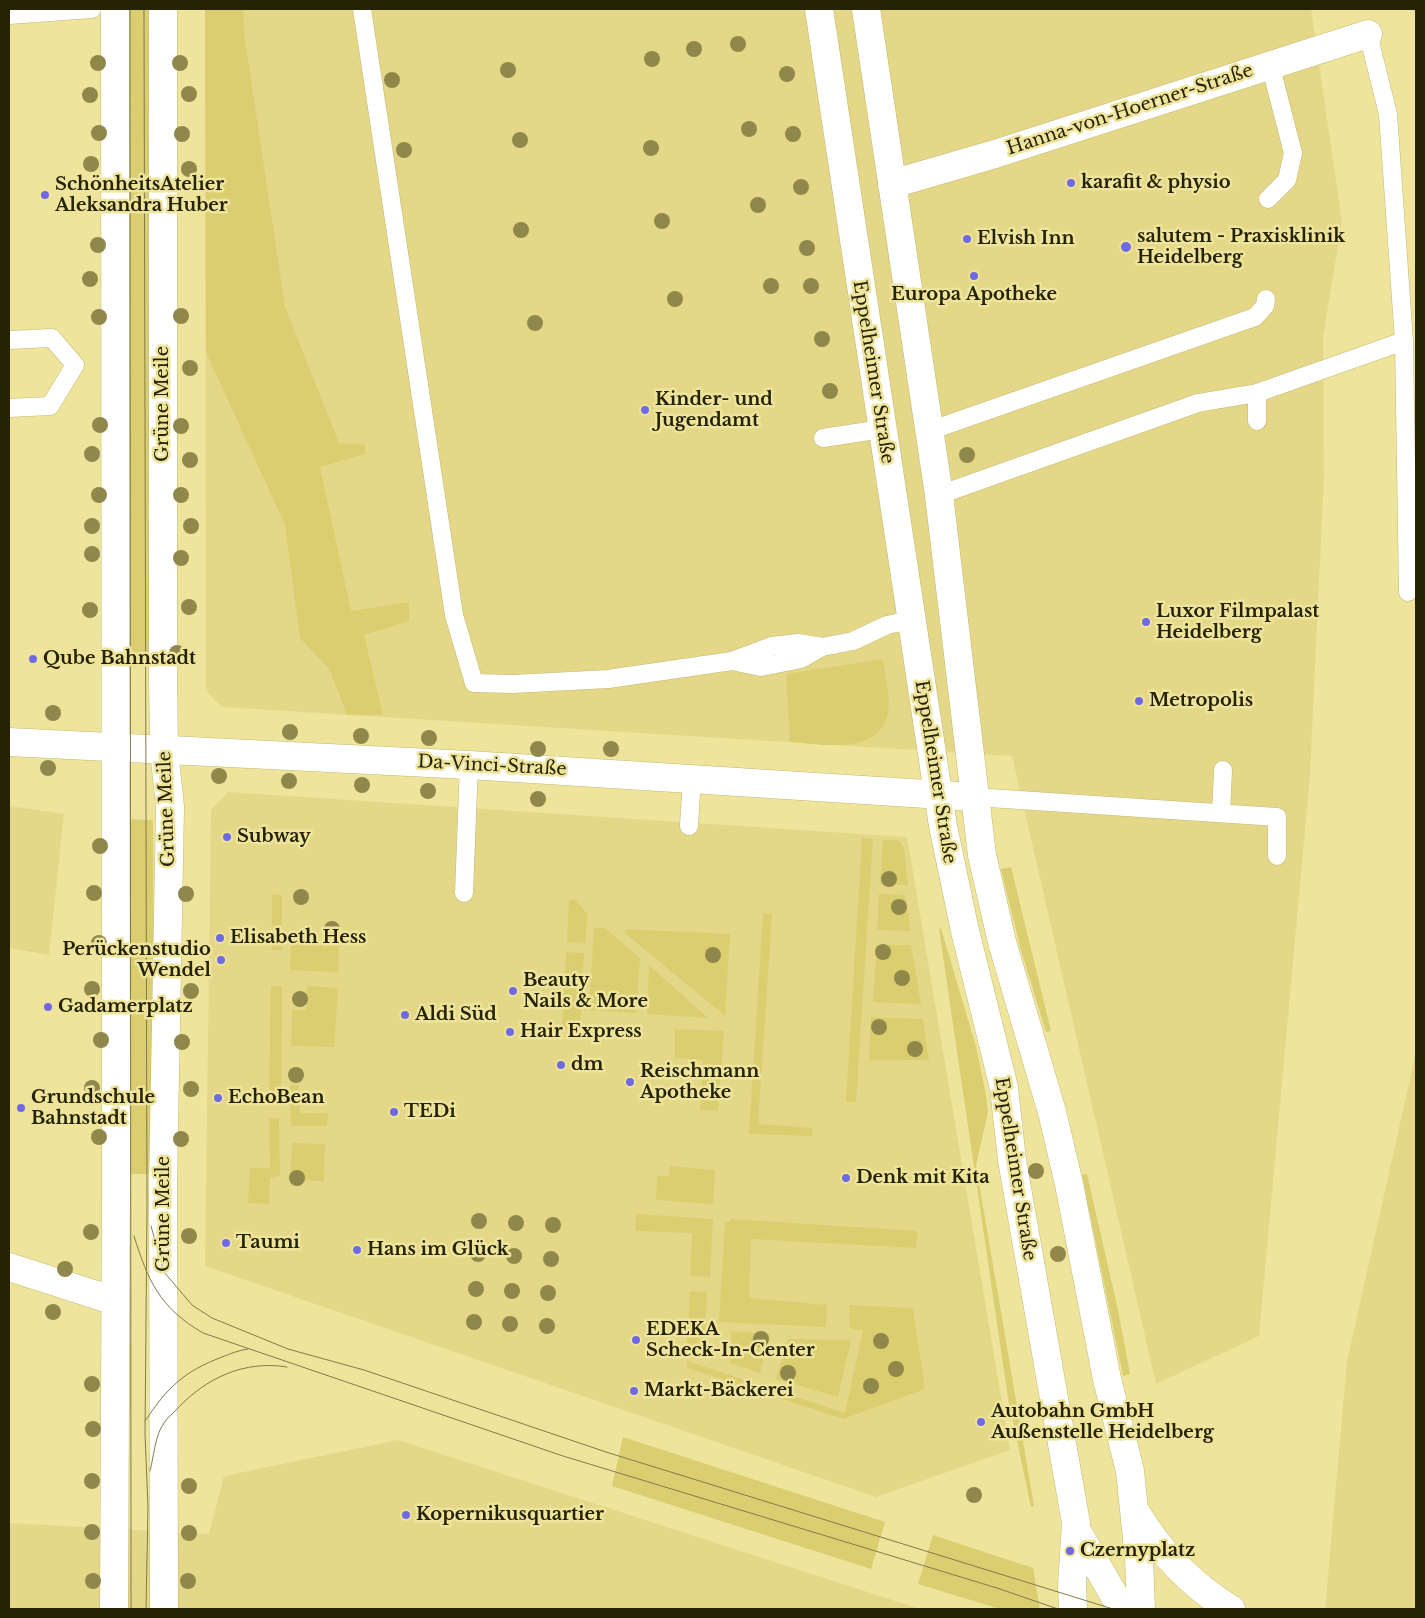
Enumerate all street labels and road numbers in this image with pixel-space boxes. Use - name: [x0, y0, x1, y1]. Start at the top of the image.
- street label: Hanna-von-Hoerner-Straße: [1004, 60, 1256, 160]
- street label: Eppelheimer Straße: [848, 279, 898, 465]
- street label: Grüne Meile: [152, 346, 174, 462]
- street label: Eppelheimer Straße: [910, 679, 960, 865]
- street label: Grüne Meile: [154, 751, 180, 867]
- street label: Da-Vinci-Straße: [417, 751, 567, 781]
- street label: Eppelheimer Straße: [990, 1076, 1040, 1262]
- street label: Grüne Meile: [153, 1156, 175, 1272]

